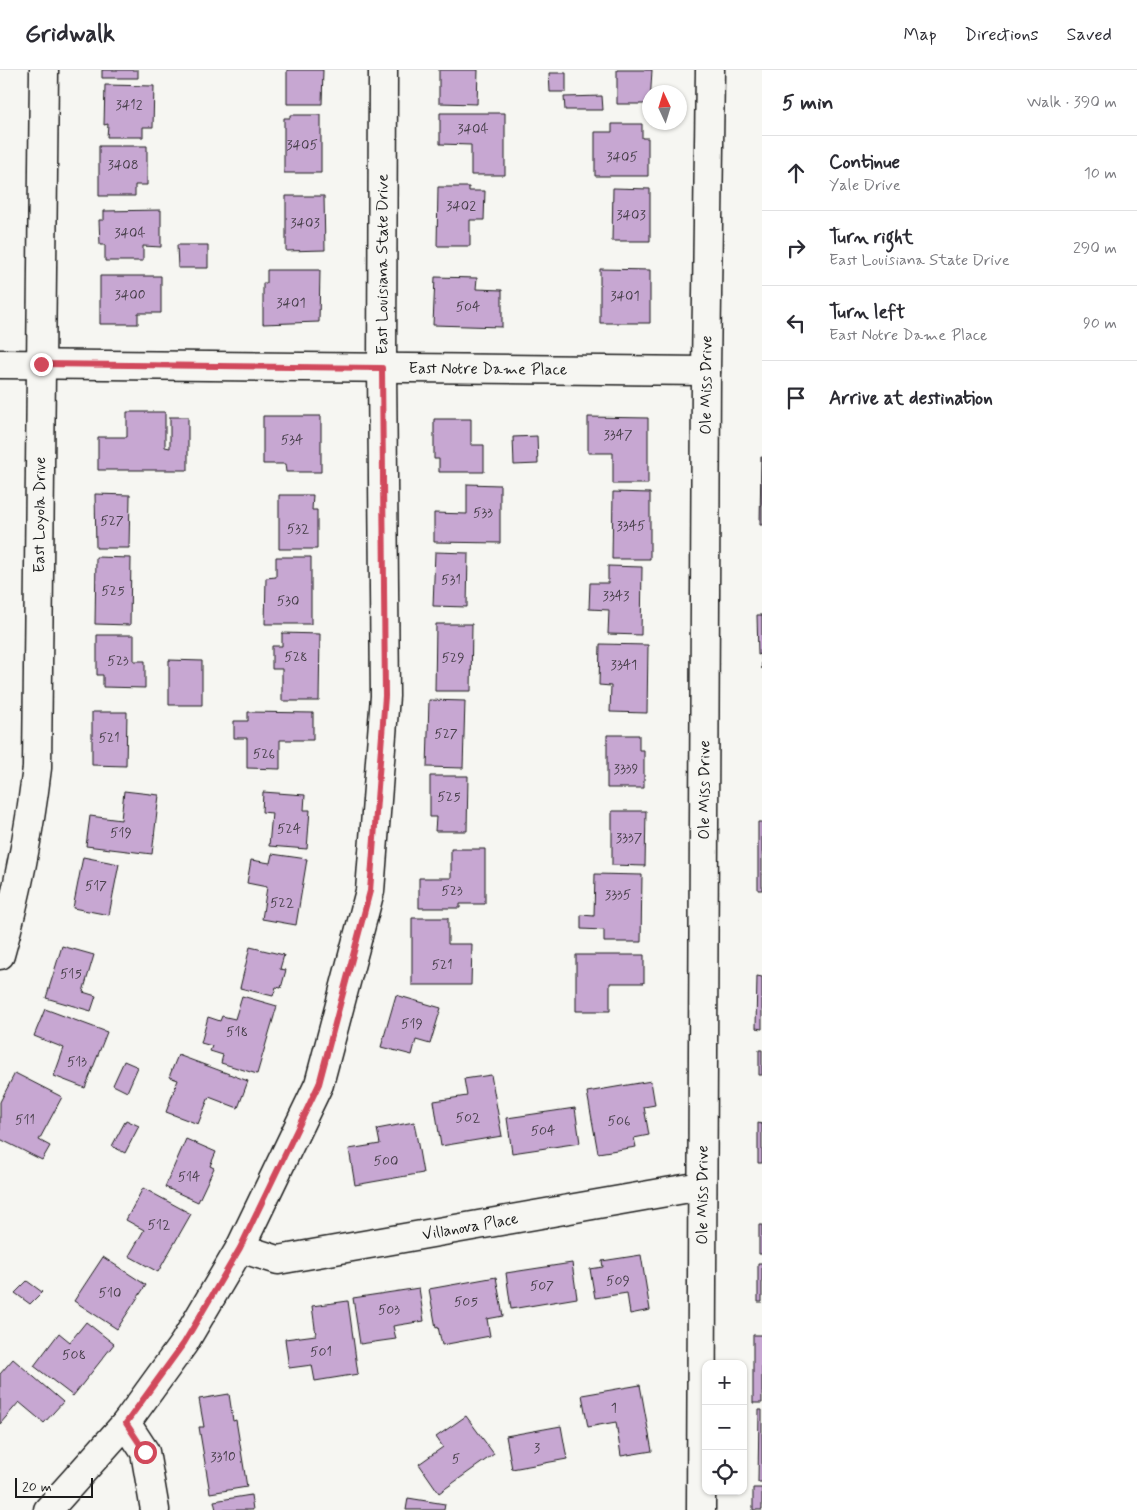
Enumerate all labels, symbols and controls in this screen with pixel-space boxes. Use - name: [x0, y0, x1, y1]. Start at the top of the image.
- text: Gridwalk: [25, 19, 115, 50]
- text: Map: [904, 23, 937, 47]
- text: Directions: [965, 23, 1039, 47]
- text: Saved: [1067, 23, 1112, 47]
- north arrow: [642, 85, 687, 130]
- text: 5 min: [782, 89, 834, 117]
- text: Walk · 390 m: [1027, 92, 1117, 113]
- house number: 3412: [115, 96, 143, 114]
- house number: 3404: [457, 120, 489, 138]
- house number: 3405: [286, 136, 318, 154]
- house number: 3405: [606, 148, 638, 166]
- text: Continue: [829, 150, 900, 175]
- house number: 3408: [107, 156, 139, 174]
- icon: ahead: [782, 159, 810, 187]
- text: 10 m: [1084, 163, 1117, 184]
- street label: East Louisiana State Drive: [372, 174, 393, 355]
- text: Yale Drive: [829, 175, 901, 196]
- house number: 3402: [446, 197, 476, 215]
- house number: 3403: [616, 206, 646, 224]
- house number: 3403: [290, 214, 320, 232]
- house number: 3404: [114, 224, 146, 242]
- text: Turn right: [829, 225, 913, 250]
- icon: right: [782, 234, 810, 262]
- text: 290 m: [1073, 238, 1117, 259]
- text: East Louisiana State Drive: [829, 250, 1010, 271]
- house number: 3400: [114, 286, 146, 304]
- house number: 3401: [610, 287, 640, 305]
- house number: 3401: [276, 294, 306, 312]
- house number: 504: [456, 298, 480, 316]
- text: Turn left: [829, 300, 905, 325]
- icon: left: [782, 309, 810, 337]
- text: 90 m: [1083, 313, 1117, 334]
- text: East Notre Dame Place: [829, 325, 988, 346]
- street label: Ole Miss Drive: [695, 335, 717, 435]
- route end: [30, 353, 53, 376]
- street label: East Notre Dame Place: [408, 358, 568, 380]
- icon: arrive: [782, 384, 810, 412]
- text: Arrive at destination: [829, 386, 993, 411]
- house number: 3347: [604, 426, 633, 444]
- house number: 534: [281, 431, 303, 449]
- street label: East Loyola Drive: [28, 457, 51, 573]
- house number: 533: [473, 504, 493, 522]
- house number: 527: [100, 512, 124, 530]
- house number: 3345: [617, 517, 645, 535]
- house number: 532: [287, 520, 309, 538]
- house number: 531: [441, 571, 461, 589]
- house number: 525: [101, 582, 125, 600]
- house number: 3343: [603, 587, 629, 605]
- house number: 530: [277, 592, 299, 610]
- house number: 528: [284, 648, 308, 666]
- house number: 529: [441, 649, 465, 667]
- house number: 523: [107, 652, 129, 670]
- house number: 3341: [611, 656, 637, 674]
- house number: 527: [434, 725, 458, 743]
- house number: 521: [98, 729, 120, 747]
- street label: Ole Miss Drive: [693, 740, 715, 840]
- house number: 526: [253, 745, 275, 763]
- house number: 3339: [614, 760, 639, 778]
- house number: 525: [437, 788, 461, 806]
- house number: 524: [277, 820, 301, 838]
- house number: 519: [110, 824, 132, 842]
- house number: 3337: [616, 829, 643, 847]
- house number: 517: [85, 877, 107, 895]
- house number: 523: [441, 882, 463, 900]
- house number: 3335: [605, 886, 631, 904]
- house number: 522: [270, 894, 294, 912]
- house number: 521: [431, 956, 453, 974]
- house number: 515: [60, 965, 82, 983]
- house number: 519: [401, 1015, 423, 1033]
- house number: 518: [226, 1023, 248, 1041]
- house number: 513: [67, 1053, 87, 1071]
- house number: 502: [456, 1109, 480, 1127]
- house number: 511: [15, 1111, 35, 1129]
- house number: 506: [607, 1112, 631, 1130]
- house number: 504: [531, 1122, 555, 1140]
- street label: Ole Miss Drive: [692, 1145, 713, 1245]
- house number: 500: [374, 1152, 398, 1170]
- house number: 514: [178, 1168, 200, 1186]
- street label: Villanova Place: [421, 1208, 520, 1245]
- house number: 512: [148, 1216, 170, 1234]
- house number: 509: [606, 1272, 630, 1290]
- house number: 507: [530, 1277, 554, 1295]
- house number: 510: [99, 1284, 121, 1302]
- house number: 505: [454, 1293, 478, 1311]
- house number: 503: [378, 1301, 400, 1319]
- house number: 501: [310, 1343, 332, 1361]
- house number: 508: [62, 1346, 86, 1364]
- map controls: [702, 1360, 747, 1495]
- button: +: [702, 1360, 747, 1405]
- house number: 1: [611, 1399, 617, 1417]
- button: −: [702, 1405, 747, 1450]
- house number: 3: [534, 1439, 540, 1457]
- route start: [134, 1441, 157, 1464]
- house number: 3310: [210, 1448, 236, 1466]
- house number: 5: [452, 1450, 460, 1468]
- button: locate: [702, 1450, 747, 1495]
- scale bar: [15, 1475, 92, 1498]
- text: 20 m: [22, 1478, 52, 1496]

